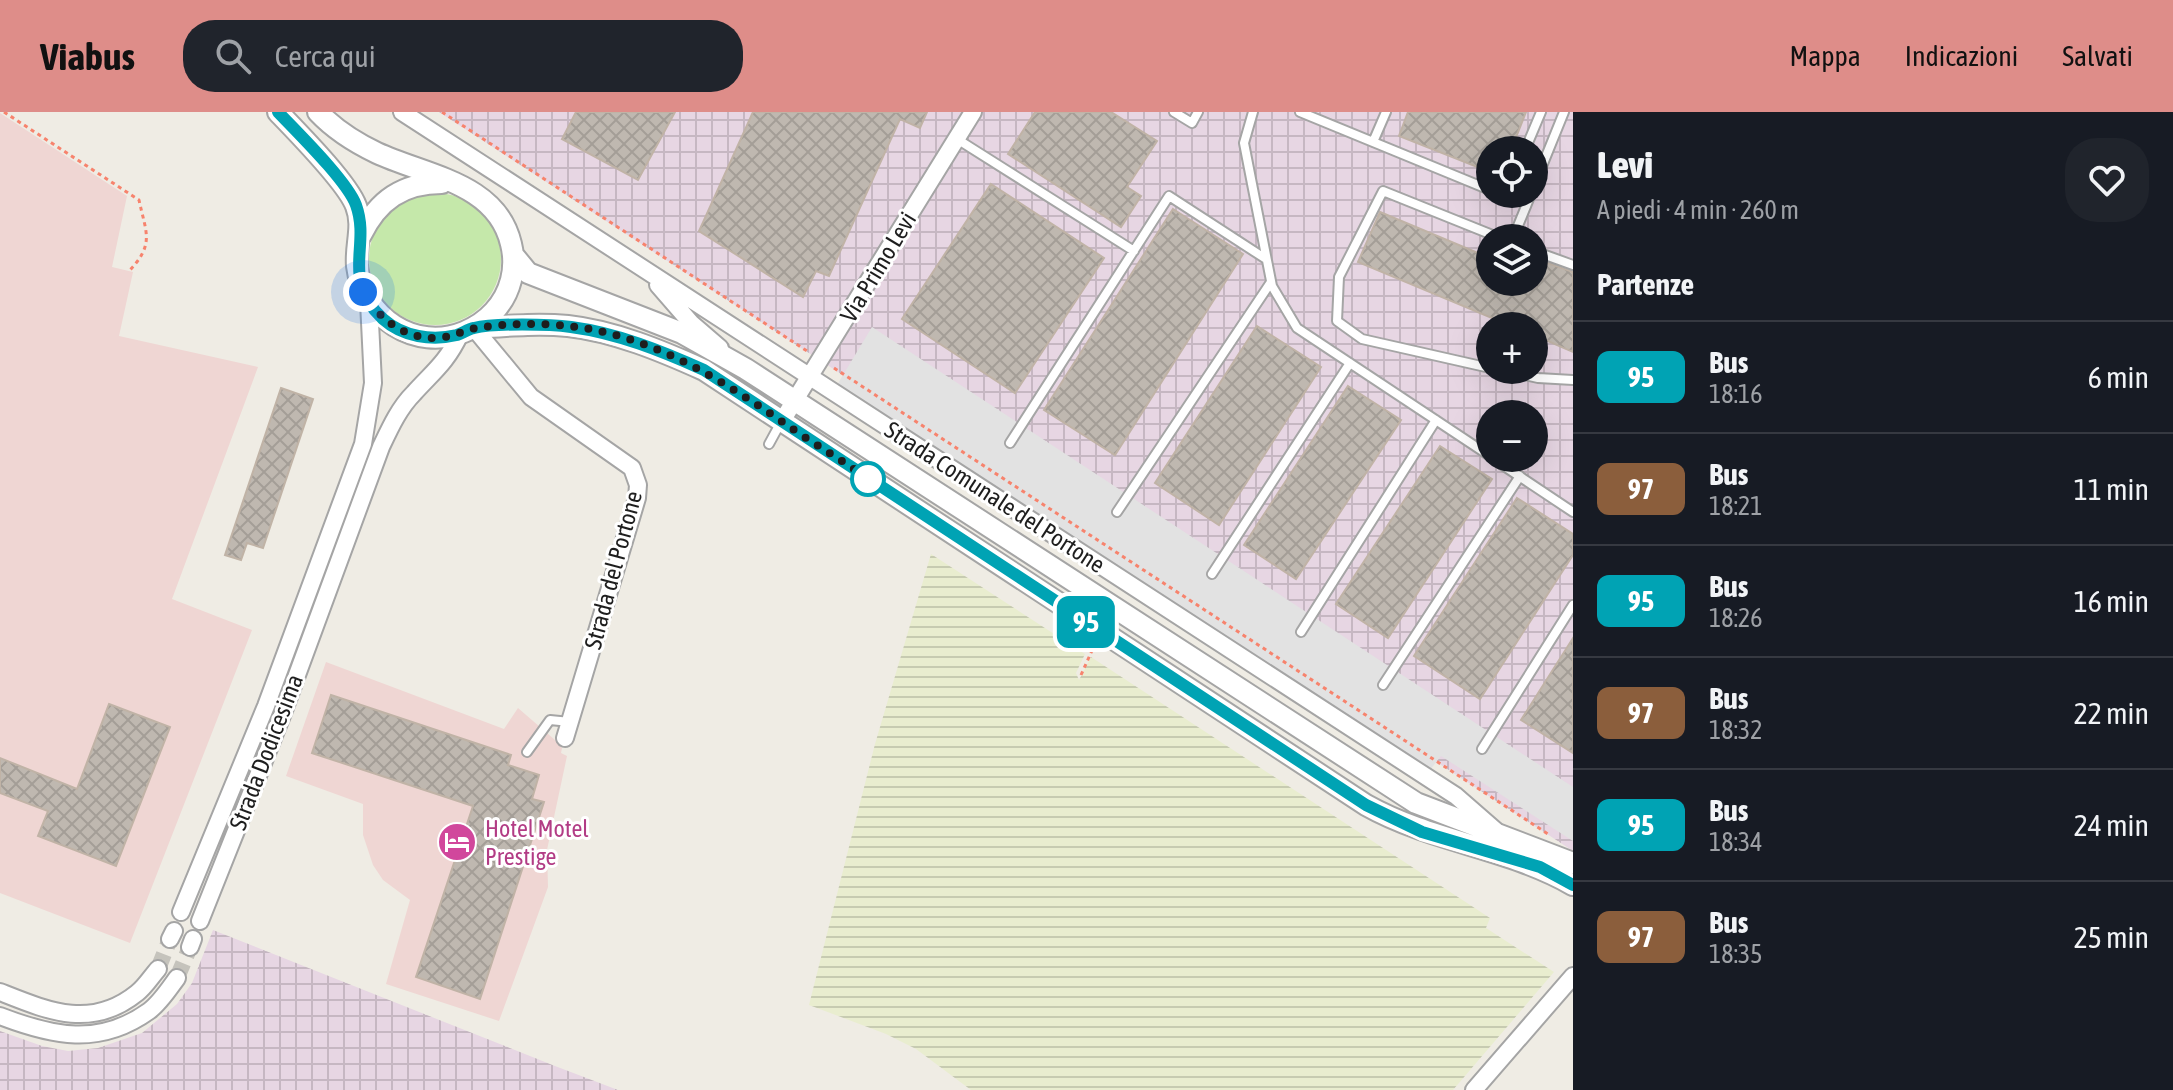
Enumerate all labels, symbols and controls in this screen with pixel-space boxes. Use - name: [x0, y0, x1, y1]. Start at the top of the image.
- search box: [183, 20, 743, 92]
- icon: search: [211, 34, 255, 78]
- text: Viabus: [40, 35, 135, 78]
- text: Cerca qui: [275, 39, 376, 73]
- text: Mappa: [1789, 40, 1861, 72]
- text: Indicazioni: [1905, 40, 2018, 72]
- text: Salvati: [2062, 40, 2133, 72]
- map controls: [1476, 136, 1548, 472]
- button: locate: [1476, 136, 1548, 208]
- button: heart: [2065, 138, 2149, 222]
- text: Levi: [1597, 143, 1653, 186]
- text: A piedi · 4 min · 260 m: [1597, 195, 1799, 225]
- street label: Via Primo Levi: [835, 207, 921, 327]
- button: layers: [1476, 224, 1548, 296]
- text: Partenze: [1597, 267, 1694, 301]
- your location: [343, 272, 383, 312]
- button: +: [1476, 312, 1548, 384]
- text: Bus: [1709, 345, 1748, 379]
- text: 6 min: [2088, 360, 2149, 394]
- text: 95: [1628, 361, 1654, 393]
- text: 18:16: [1709, 379, 1763, 409]
- button: −: [1476, 400, 1548, 472]
- street label: Strada Comunale del Portone: [880, 416, 1110, 578]
- text: Bus: [1709, 457, 1748, 491]
- unlabelled marker: [851, 462, 885, 496]
- text: 11 min: [2074, 472, 2149, 506]
- text: 97: [1628, 473, 1654, 505]
- street label: Strada del Portone: [579, 488, 647, 652]
- text: 18:21: [1709, 491, 1763, 521]
- text: Bus: [1709, 569, 1748, 603]
- text: 16 min: [2074, 584, 2149, 618]
- text: 95: [1628, 585, 1654, 617]
- line badge: 95: [1050, 596, 1122, 648]
- text: 18:26: [1709, 603, 1763, 633]
- text: 95: [1073, 606, 1099, 638]
- street label: Strada Dodicesima: [224, 670, 308, 834]
- text: Bus: [1709, 681, 1748, 715]
- text: 22 min: [2074, 696, 2149, 730]
- text: 97: [1628, 697, 1654, 729]
- text: 18:32: [1709, 715, 1763, 745]
- text: Bus: [1709, 793, 1748, 827]
- text: 24 min: [2074, 808, 2149, 842]
- text: 95: [1628, 809, 1654, 841]
- place label: Hotel Motel Prestige: [485, 815, 589, 870]
- hotel icon: Hotel Motel Prestige: [436, 821, 478, 863]
- text: 18:34: [1709, 827, 1763, 857]
- text: Bus: [1709, 905, 1748, 939]
- text: 25 min: [2074, 920, 2149, 954]
- text: 97: [1628, 921, 1654, 953]
- text: 18:35: [1709, 939, 1763, 969]

